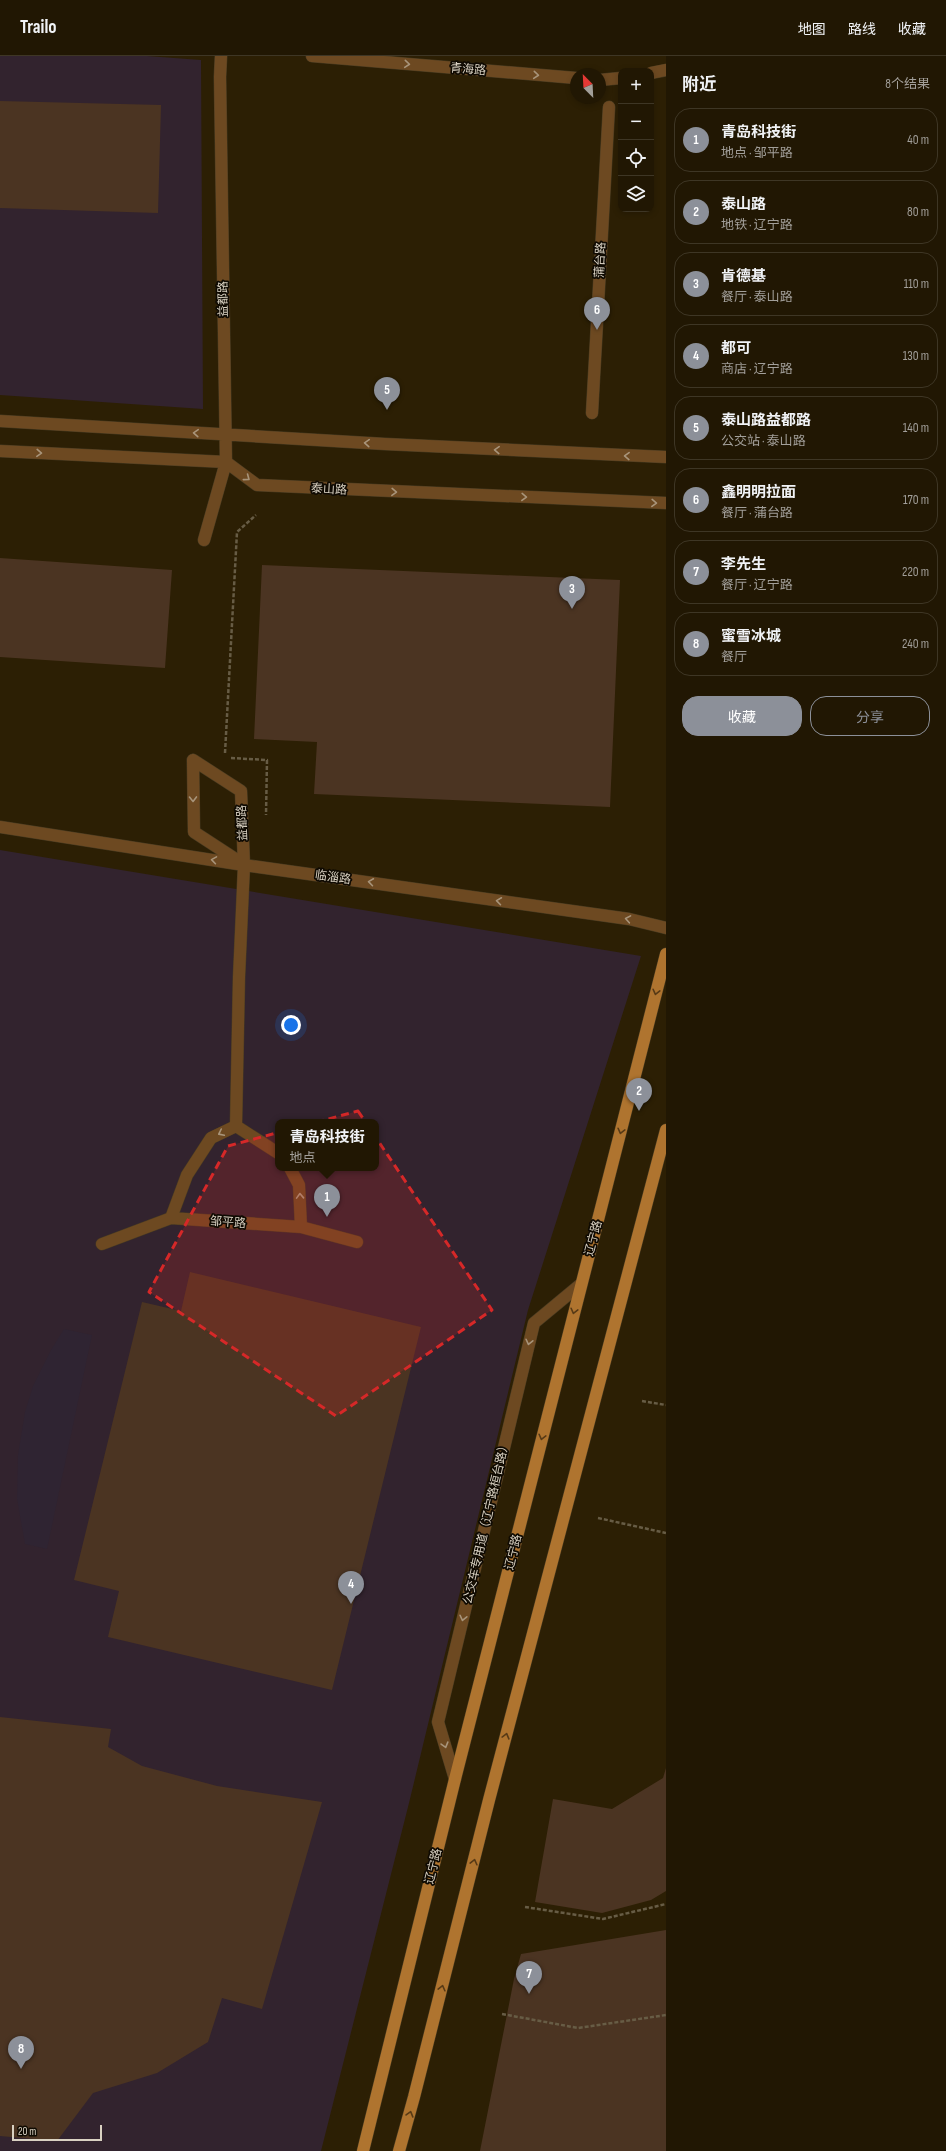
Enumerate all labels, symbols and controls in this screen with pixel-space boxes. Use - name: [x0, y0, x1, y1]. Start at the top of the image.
- text: Trailo: [20, 16, 57, 39]
- text: 地图: [798, 21, 826, 38]
- text: 路线: [848, 21, 876, 38]
- text: 收藏: [898, 21, 926, 38]
- one-way arrow: [404, 60, 410, 69]
- street label: 青海路: [449, 60, 487, 79]
- north arrow: [570, 68, 606, 104]
- map controls: [618, 68, 654, 212]
- button: +: [618, 68, 654, 104]
- one-way arrow: [533, 70, 539, 79]
- text: 附近: [682, 75, 716, 95]
- text: 8个结果: [885, 76, 930, 92]
- button: −: [618, 104, 654, 140]
- text: 青岛科技街: [721, 123, 796, 142]
- text: 1: [693, 132, 699, 148]
- text: 40 m: [907, 132, 929, 148]
- button: locate: [618, 140, 654, 176]
- text: 地点 · 邹平路: [721, 145, 793, 161]
- button: layers: [618, 176, 654, 212]
- text: 泰山路: [721, 195, 766, 214]
- text: 2: [693, 204, 699, 220]
- text: 80 m: [907, 204, 929, 220]
- text: 地铁 · 辽宁路: [721, 217, 793, 233]
- street label: 蒲台路: [592, 242, 609, 278]
- text: 肯德基: [721, 267, 766, 286]
- text: 3: [693, 276, 699, 292]
- text: 110 m: [904, 276, 929, 292]
- street label: 益都路: [216, 281, 231, 317]
- text: 餐厅 · 泰山路: [721, 289, 793, 305]
- pin: 6: [584, 297, 610, 330]
- text: 都可: [721, 339, 751, 358]
- text: 4: [693, 348, 699, 364]
- text: 130 m: [903, 348, 929, 364]
- text: 商店 · 辽宁路: [721, 361, 793, 377]
- pin: 5: [374, 377, 400, 410]
- text: 泰山路益都路: [721, 411, 811, 430]
- text: 5: [693, 420, 699, 436]
- text: 140 m: [903, 420, 929, 436]
- one-way arrow: [193, 429, 199, 438]
- text: 公交站 · 泰山路: [721, 433, 806, 449]
- one-way arrow: [364, 438, 370, 447]
- one-way arrow: [494, 445, 500, 454]
- one-way arrow: [36, 449, 42, 457]
- one-way arrow: [624, 451, 630, 460]
- one-way arrow: [243, 474, 250, 481]
- street label: 泰山路: [311, 481, 347, 498]
- text: 鑫明明拉面: [721, 483, 796, 502]
- one-way arrow: [391, 487, 397, 496]
- text: 6: [693, 492, 699, 508]
- text: 170 m: [903, 492, 929, 508]
- one-way arrow: [521, 493, 527, 502]
- one-way arrow: [651, 498, 657, 507]
- text: 餐厅 · 蒲台路: [721, 505, 793, 521]
- text: 李先生: [721, 555, 766, 574]
- text: 7: [693, 564, 699, 580]
- text: 220 m: [902, 564, 929, 580]
- pin: 3: [559, 576, 585, 609]
- text: 餐厅 · 辽宁路: [721, 577, 793, 593]
- text: 蜜雪冰城: [721, 627, 781, 646]
- text: 8: [693, 636, 699, 652]
- text: 240 m: [902, 636, 929, 652]
- text: 餐厅: [721, 649, 747, 665]
- button: 收藏: [682, 696, 802, 736]
- button: 分享: [810, 696, 930, 736]
- one-way arrow: [189, 796, 197, 802]
- street label: 益都路: [234, 805, 251, 841]
- one-way arrow: [211, 856, 217, 865]
- street label: 临淄路: [314, 868, 352, 887]
- one-way arrow: [368, 878, 374, 887]
- one-way arrow: [496, 897, 502, 906]
- one-way arrow: [625, 916, 631, 924]
- one-way arrow: [653, 988, 661, 995]
- your location: [281, 1015, 301, 1035]
- pin: 2: [626, 1078, 652, 1111]
- popup: [275, 1119, 379, 1171]
- one-way arrow: [617, 1127, 626, 1134]
- text: 青岛科技街: [289, 1128, 365, 1147]
- one-way arrow: [217, 1129, 225, 1136]
- text: 地点: [289, 1150, 316, 1166]
- pin: 1: [314, 1184, 340, 1217]
- one-way arrow: [295, 1193, 304, 1199]
- street label: 邹平路: [209, 1214, 246, 1231]
- street label: 辽宁路: [582, 1219, 605, 1257]
- one-way arrow: [571, 1308, 579, 1314]
- one-way arrow: [526, 1339, 534, 1345]
- one-way arrow: [539, 1434, 547, 1440]
- street label: 公交车专用道（辽宁路桓台路）: [460, 1439, 512, 1605]
- street label: 辽宁路: [502, 1533, 524, 1571]
- pin: 4: [338, 1571, 364, 1604]
- one-way arrow: [460, 1615, 468, 1622]
- one-way arrow: [501, 1732, 510, 1739]
- one-way arrow: [440, 1741, 449, 1748]
- street label: 辽宁路: [422, 1847, 445, 1885]
- one-way arrow: [469, 1858, 477, 1865]
- pin: 7: [516, 1961, 542, 1994]
- one-way arrow: [437, 1984, 446, 1991]
- pin: 8: [8, 2036, 34, 2069]
- one-way arrow: [405, 2110, 414, 2117]
- scale bar: [12, 2123, 102, 2142]
- text: 20 m: [18, 2125, 36, 2138]

